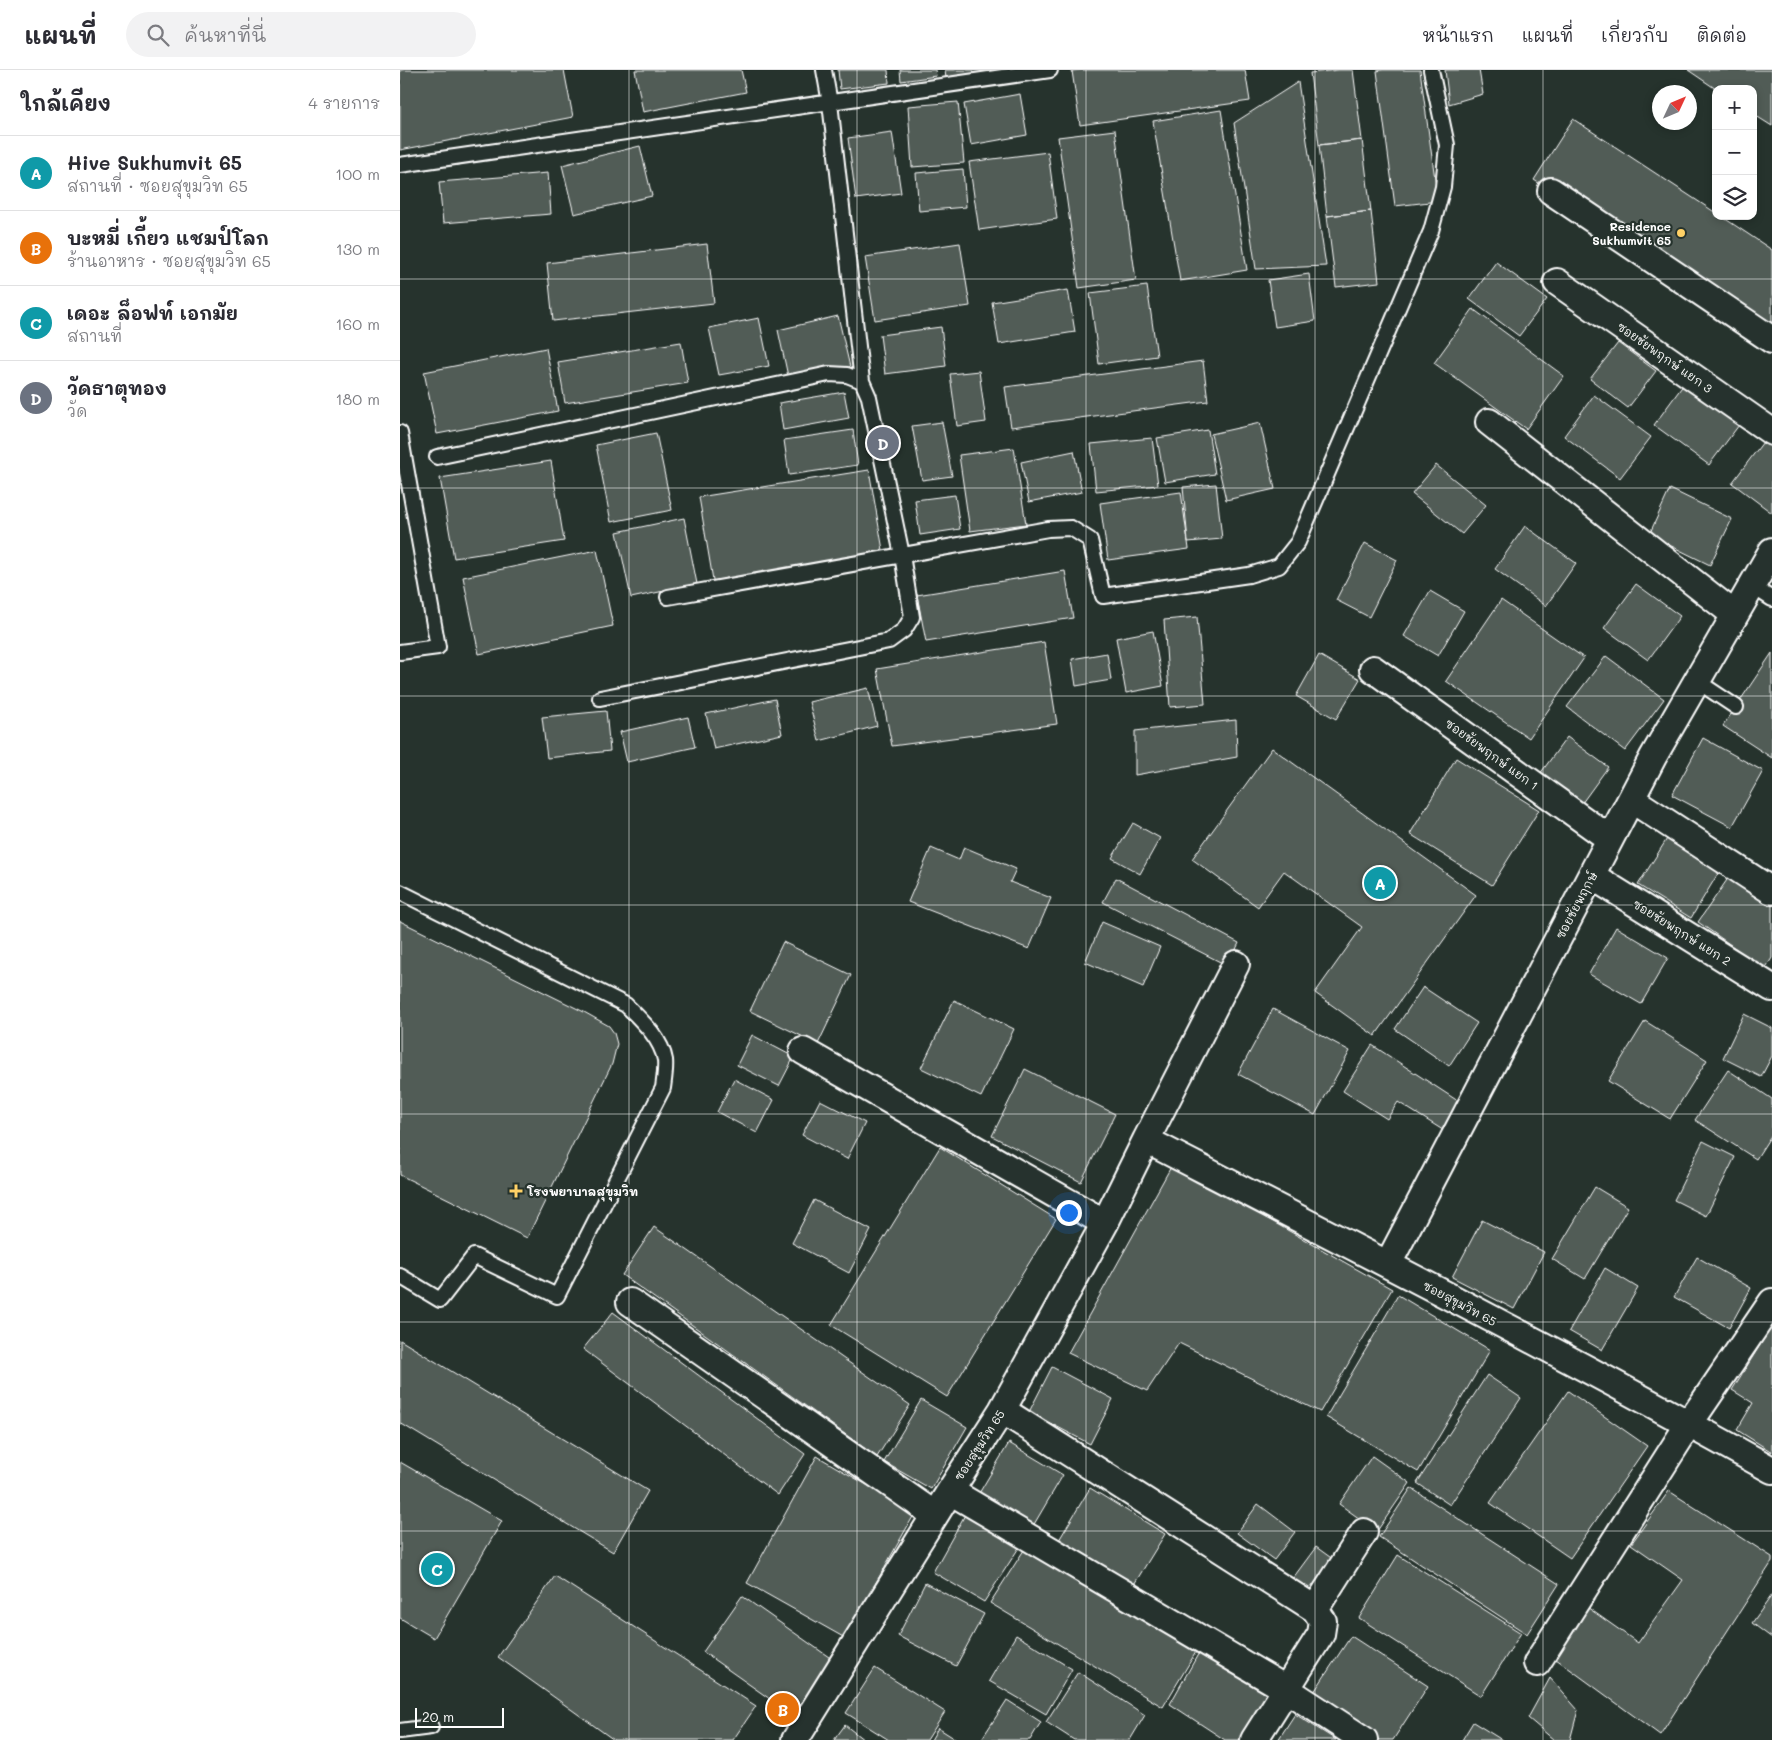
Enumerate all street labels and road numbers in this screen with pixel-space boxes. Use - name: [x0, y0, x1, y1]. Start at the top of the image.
- street label: ซอยชัยพฤกษ์ แยก 3: [1614, 318, 1716, 397]
- street label: ซอยชัยพฤกษ์ แยก 1: [1442, 715, 1542, 794]
- street label: ซอยชัยพฤกษ์: [1552, 868, 1601, 942]
- street label: ซอยชัยพฤกษ์ แยก 2: [1630, 895, 1734, 969]
- street label: ซอยสุขุมวิท 65: [1419, 1277, 1500, 1332]
- street label: ซอยสุขุมวิท 65: [950, 1407, 1010, 1485]

